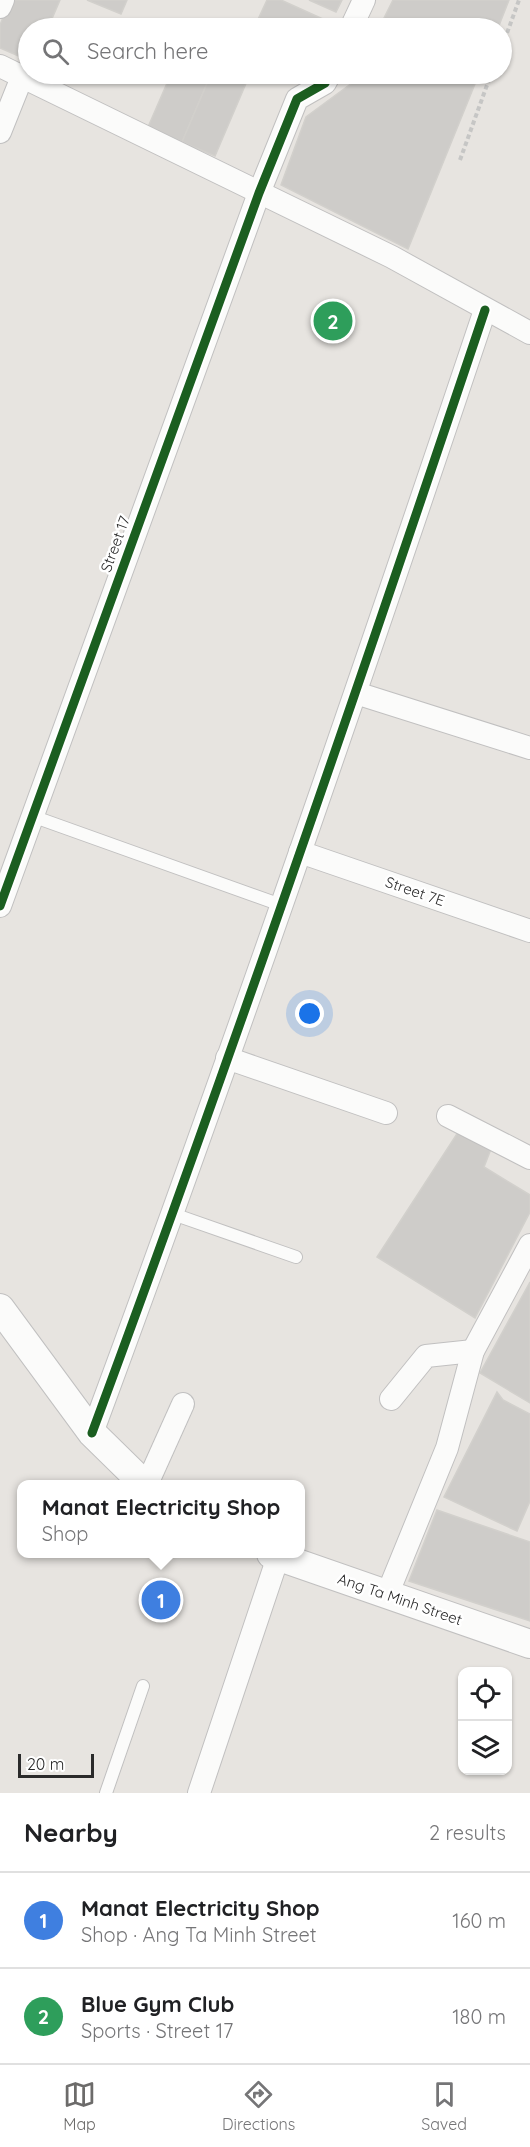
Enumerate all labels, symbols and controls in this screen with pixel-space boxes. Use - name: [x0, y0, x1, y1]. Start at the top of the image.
- search box: [18, 18, 512, 84]
- icon: search: [39, 35, 72, 68]
- text: Search here: [87, 37, 208, 65]
- pin: 2: [314, 298, 352, 344]
- street label: Street 17: [96, 513, 134, 575]
- street label: Street 7E: [383, 872, 447, 910]
- your location: [295, 999, 324, 1028]
- popup: [17, 1480, 305, 1558]
- text: Manat Electricity Shop: [42, 1493, 280, 1521]
- text: Shop: [42, 1521, 88, 1546]
- street label: Ang Ta Minh Street: [335, 1569, 465, 1629]
- pin: 1: [142, 1578, 180, 1622]
- map controls: [458, 1667, 512, 1775]
- button: locate: [458, 1667, 512, 1721]
- button: layers: [458, 1721, 512, 1775]
- scale bar: [18, 1751, 94, 1778]
- text: 20 m: [27, 1754, 64, 1774]
- text: Nearby: [24, 1816, 118, 1849]
- text: 2 results: [429, 1820, 506, 1845]
- text: Manat Electricity Shop: [81, 1894, 320, 1922]
- text: 1: [40, 1908, 47, 1933]
- text: 160 m: [452, 1908, 506, 1933]
- text: Shop · Ang Ta Minh Street: [81, 1922, 317, 1947]
- text: Blue Gym Club: [81, 1990, 234, 2018]
- text: 2: [38, 2004, 49, 2029]
- text: 180 m: [452, 2004, 506, 2029]
- text: Sports · Street 17: [81, 2018, 233, 2043]
- tab: Map: [63, 2078, 96, 2134]
- tab: Directions: [222, 2078, 295, 2134]
- tab: Saved: [421, 2078, 467, 2134]

